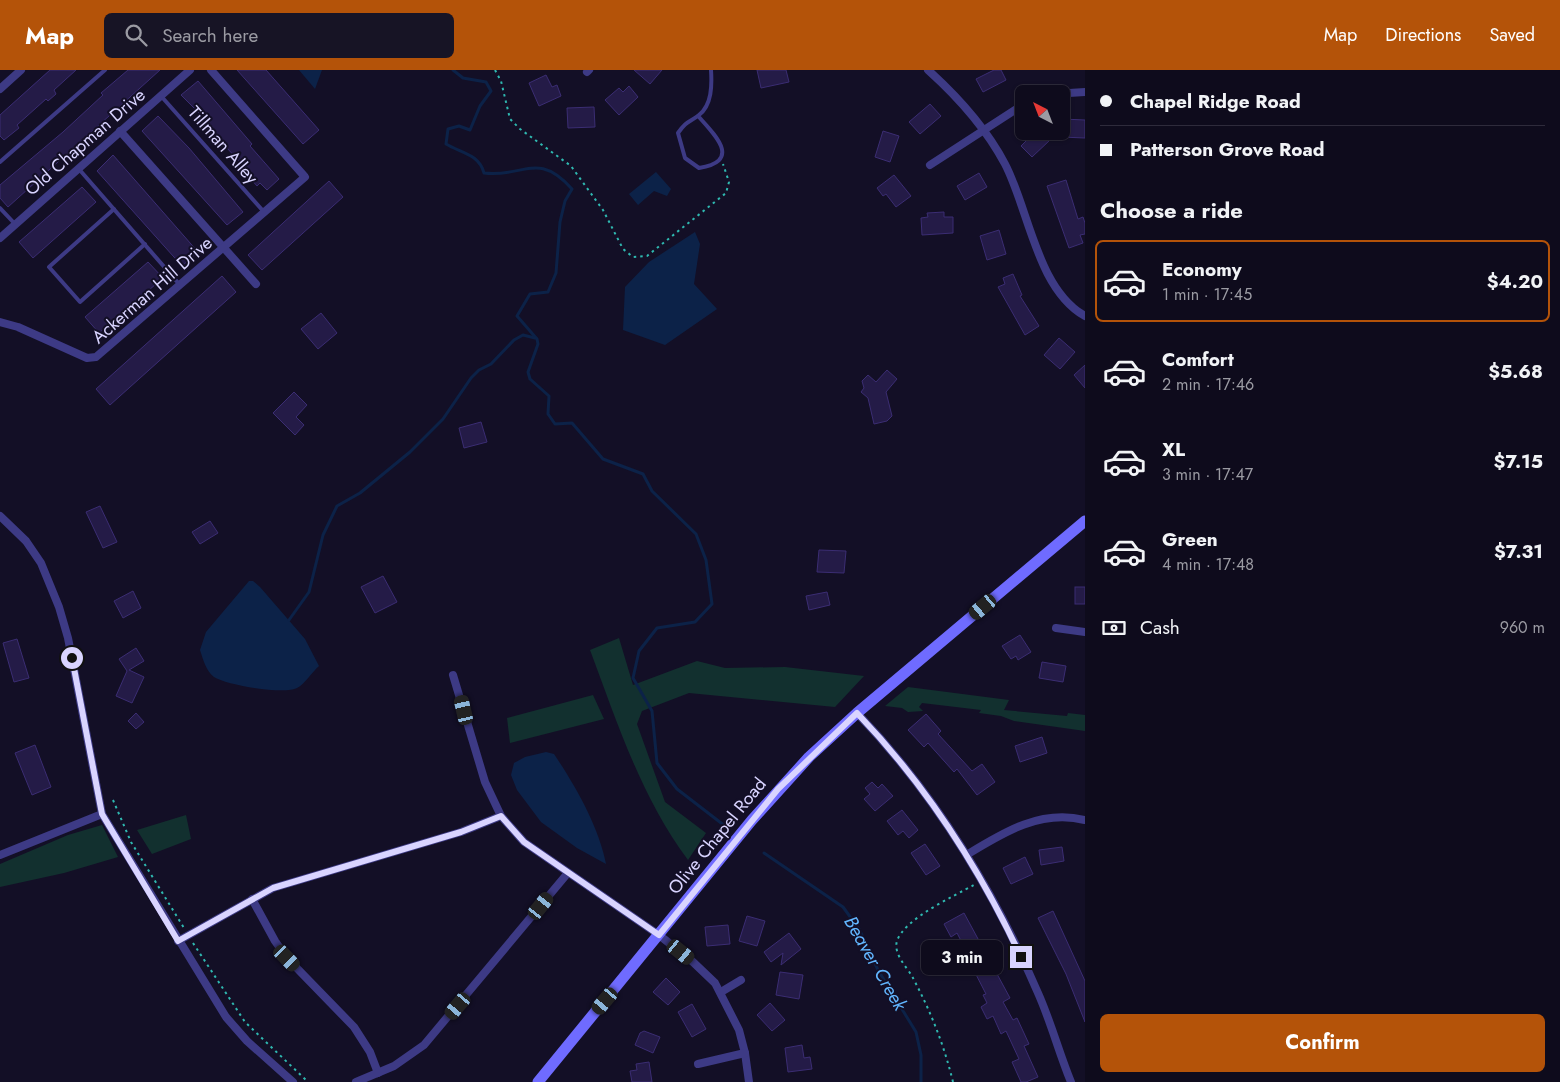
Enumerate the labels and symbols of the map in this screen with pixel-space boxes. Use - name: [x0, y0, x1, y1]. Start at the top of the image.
- street label: Old Chapman Drive: [19, 82, 151, 202]
- north arrow: [1015, 85, 1070, 140]
- street label: Tillman Alley: [182, 100, 264, 190]
- street label: Ackerman Hill Drive: [86, 230, 218, 350]
- car: [966, 592, 999, 622]
- route start: [61, 647, 83, 669]
- car: [453, 694, 474, 726]
- street label: Olive Chapel Road: [662, 772, 772, 900]
- car: [525, 890, 556, 922]
- water label: Beaver Creek: [838, 911, 914, 1016]
- car: [664, 937, 697, 967]
- callout: 3 min: [921, 940, 1004, 974]
- car: [271, 942, 302, 974]
- route end: [1010, 946, 1032, 968]
- car: [589, 985, 620, 1017]
- car: [442, 990, 473, 1022]

